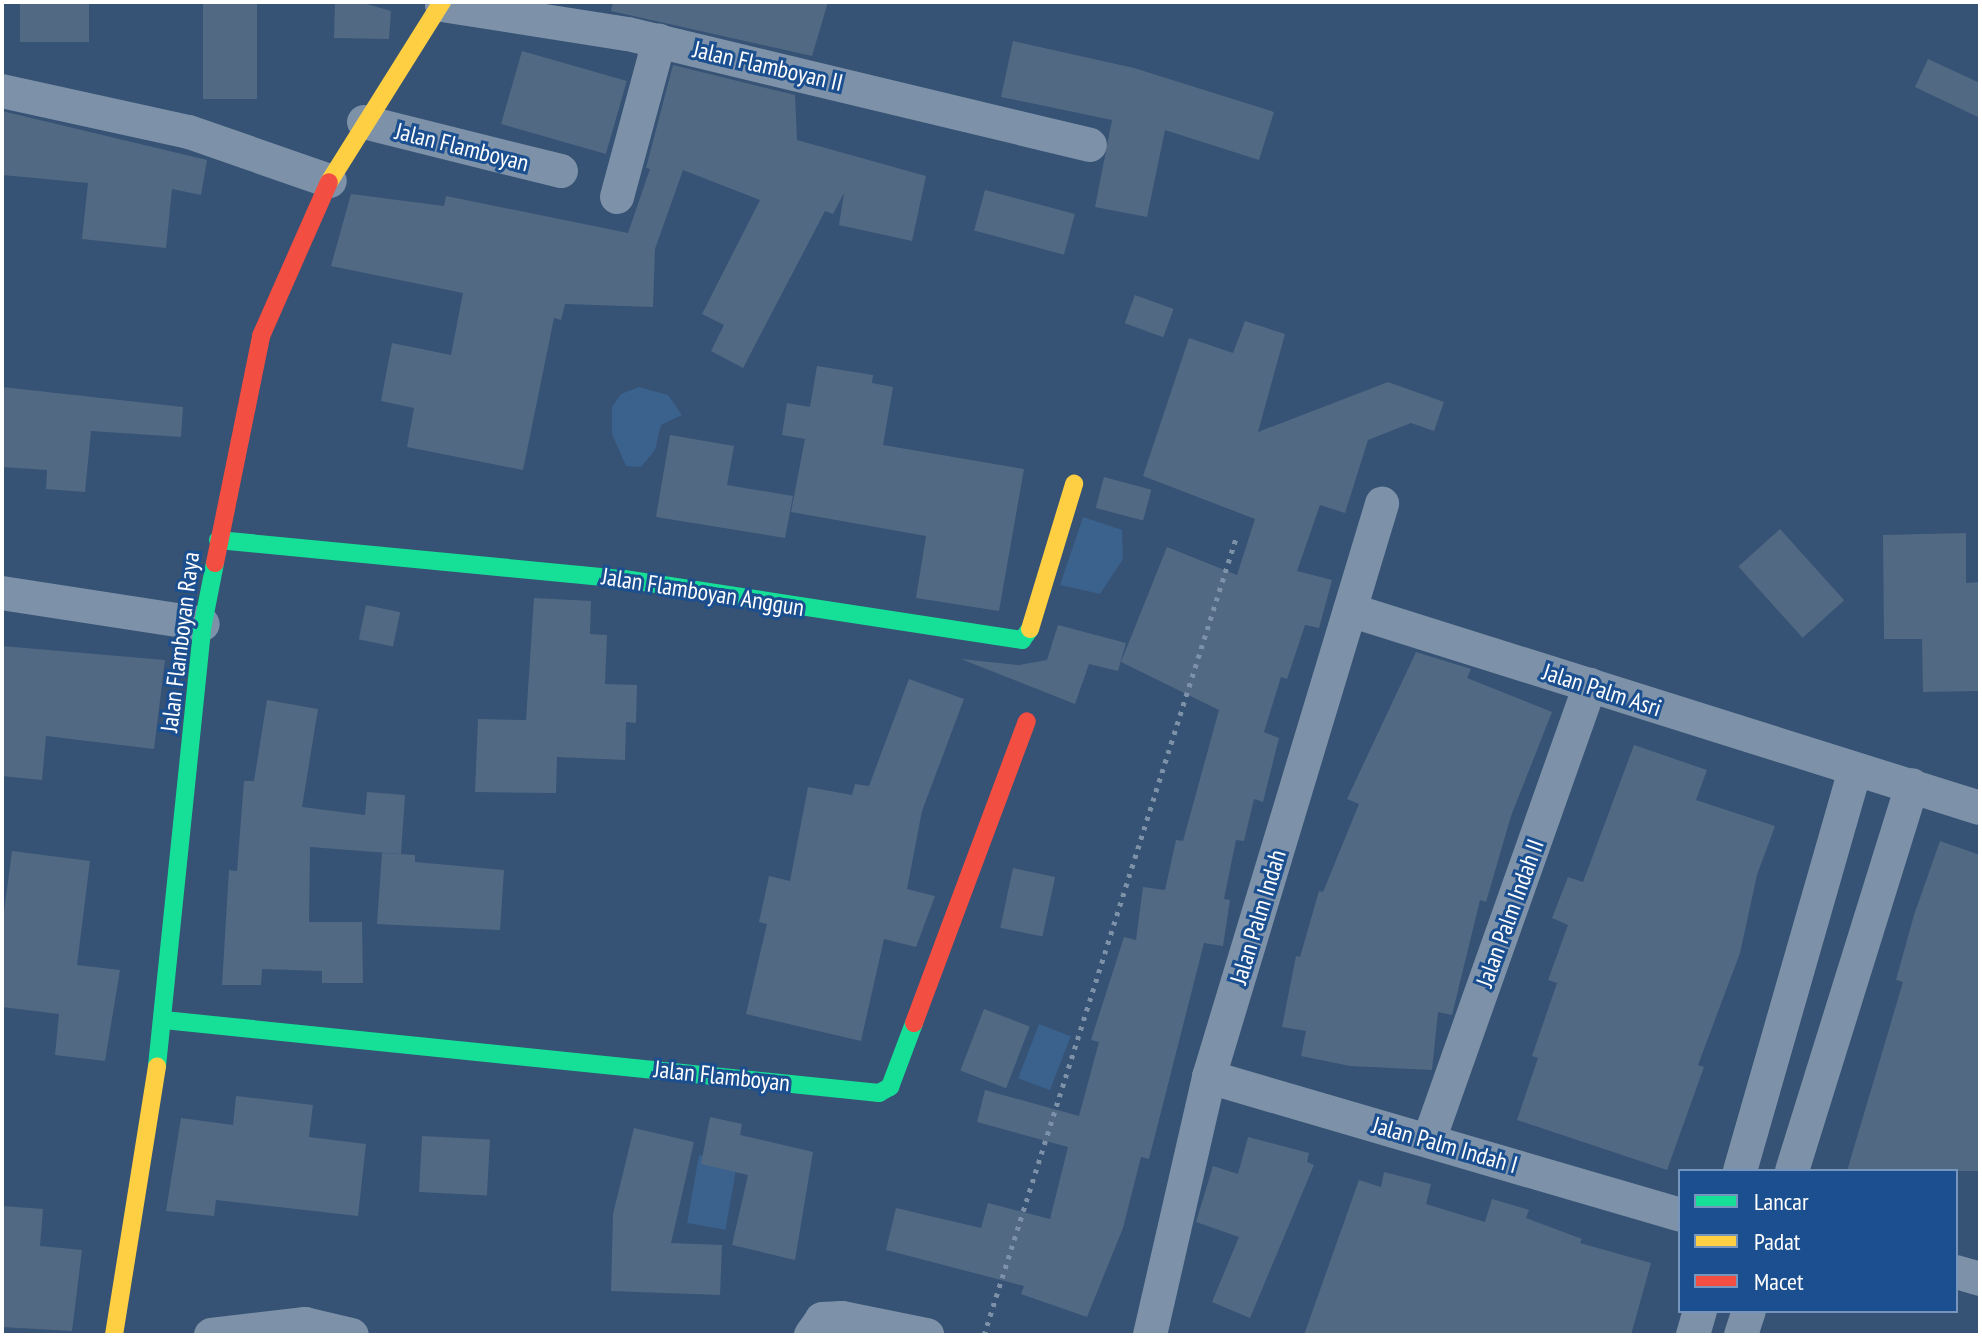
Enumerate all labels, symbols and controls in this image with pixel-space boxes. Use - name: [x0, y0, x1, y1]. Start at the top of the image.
- street label: Jalan Flamboyan II: [690, 35, 846, 97]
- street label: Jalan Flamboyan: [392, 117, 532, 177]
- street label: Jalan Flamboyan Raya: [155, 550, 205, 734]
- street label: Jalan Flamboyan Anggun: [599, 562, 807, 622]
- street label: Jalan Palm Asri: [1539, 657, 1665, 723]
- street label: Jalan Palm Indah II: [1470, 835, 1550, 991]
- street label: Jalan Palm Indah: [1224, 846, 1292, 988]
- street label: Jalan Flamboyan: [653, 1055, 791, 1097]
- street label: Jalan Palm Indah I: [1369, 1111, 1521, 1179]
- legend: [1678, 1169, 1958, 1313]
- text: Lancar: [1754, 1186, 1808, 1217]
- text: Padat: [1754, 1226, 1800, 1257]
- text: Macet: [1754, 1266, 1804, 1297]

